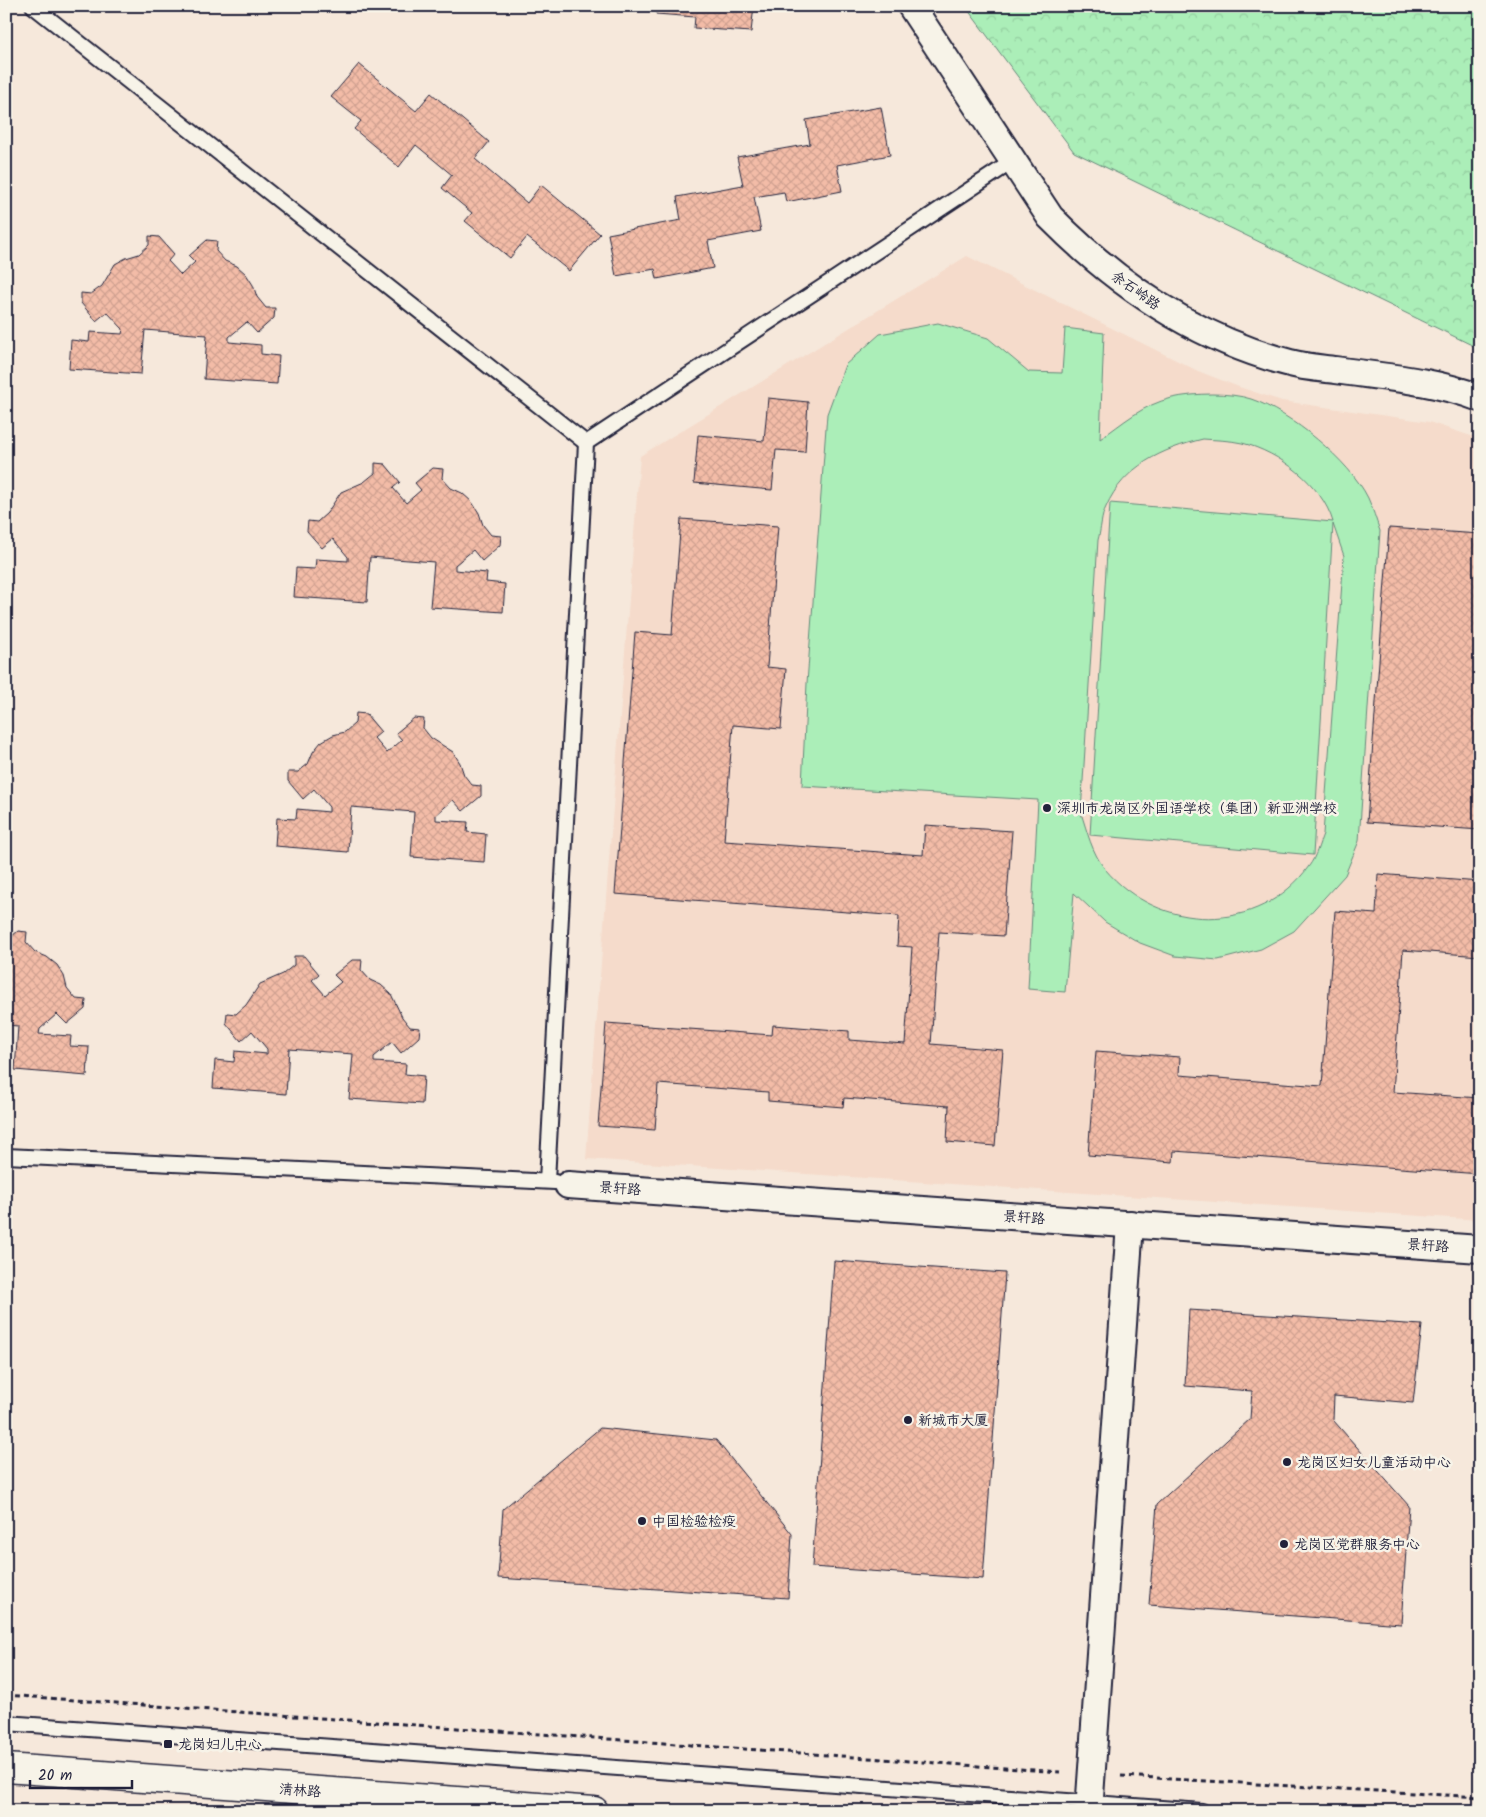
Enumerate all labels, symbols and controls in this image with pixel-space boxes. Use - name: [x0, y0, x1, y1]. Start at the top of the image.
- street label: 余石岭路: [1106, 266, 1165, 316]
- place label: 深圳市龙岗区外国语学校（集团）新亚洲学校: [1057, 798, 1337, 820]
- marker: 深圳市龙岗区外国语学校（集团）新亚洲学校: [1041, 802, 1053, 814]
- street label: 景轩路: [598, 1177, 642, 1201]
- street label: 景轩路: [1002, 1206, 1046, 1230]
- street label: 景轩路: [1406, 1234, 1450, 1258]
- place label: 新城市大厦: [918, 1410, 988, 1432]
- marker: 新城市大厦: [902, 1414, 914, 1426]
- place label: 龙岗区妇女儿童活动中心: [1297, 1452, 1451, 1474]
- marker: 龙岗区妇女儿童活动中心: [1281, 1456, 1293, 1468]
- place label: 中国检验检疫: [652, 1511, 736, 1533]
- marker: 中国检验检疫: [636, 1515, 648, 1527]
- place label: 龙岗区党群服务中心: [1294, 1534, 1420, 1556]
- marker: 龙岗区党群服务中心: [1278, 1538, 1290, 1550]
- place label: 龙岗妇儿中心: [178, 1734, 262, 1756]
- marker: 龙岗妇儿中心: [162, 1738, 174, 1750]
- scale bar: [30, 1757, 132, 1789]
- text: 20 m: [38, 1764, 72, 1788]
- street label: 清林路: [278, 1779, 322, 1803]

